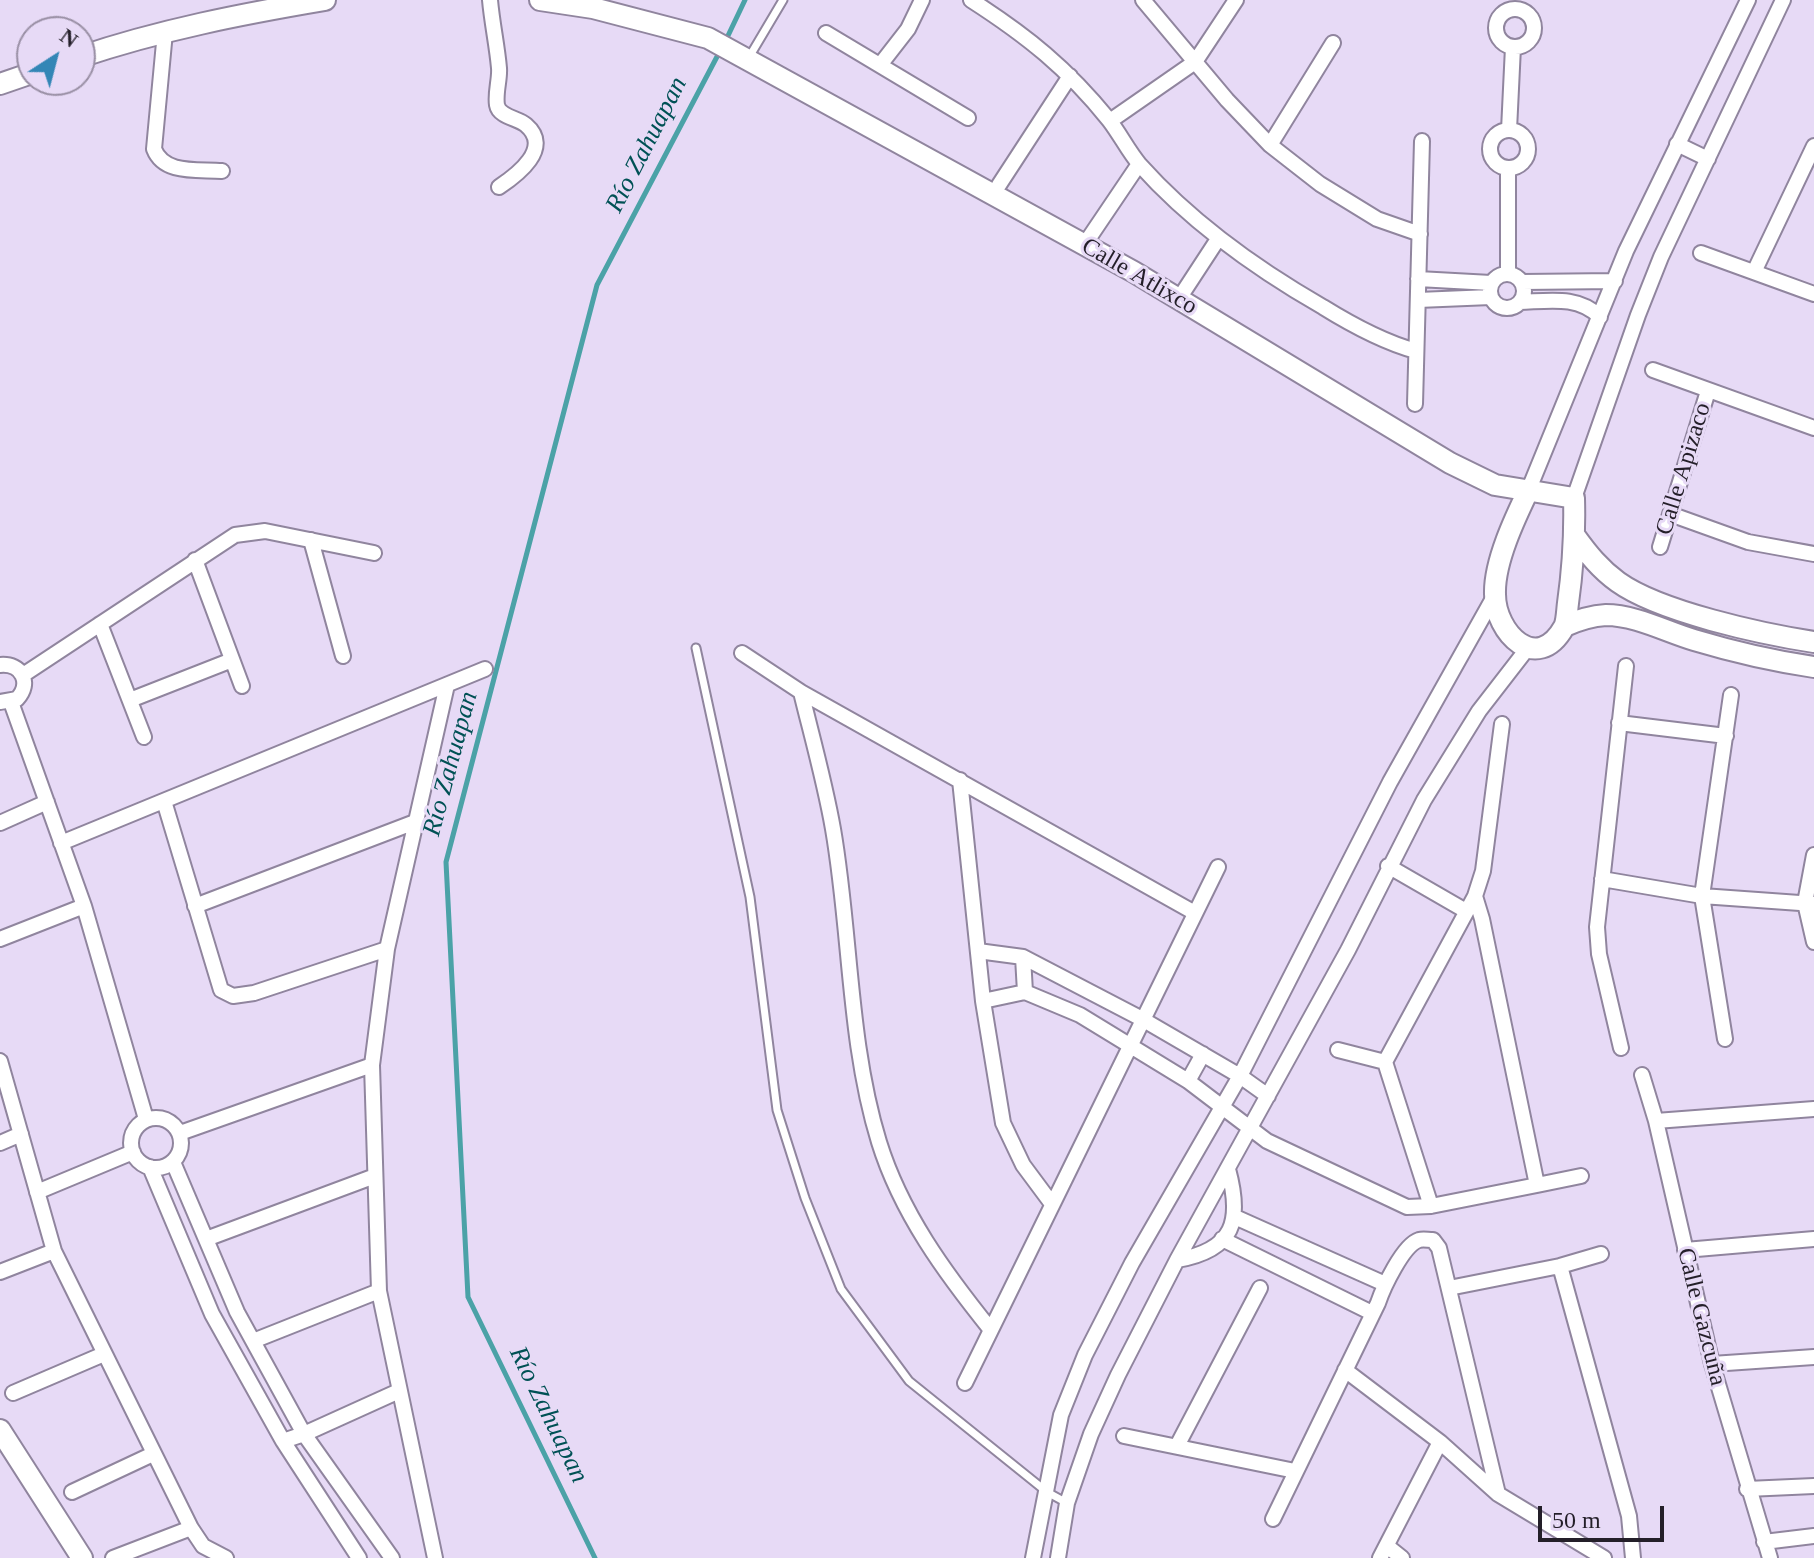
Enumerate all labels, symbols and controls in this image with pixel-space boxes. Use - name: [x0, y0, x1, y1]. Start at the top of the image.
- north arrow: [16, 16, 96, 96]
- text: N: [55, 23, 83, 53]
- water label: Río Zahuapan: [599, 72, 695, 218]
- street label: Calle Atlixco: [1076, 232, 1202, 322]
- street label: Calle Apizaco: [1650, 399, 1718, 539]
- water label: Río Zahuapan: [417, 688, 485, 840]
- street label: Calle Gazcuña: [1670, 1245, 1732, 1389]
- water label: Río Zahuapan: [502, 1342, 594, 1488]
- scale bar: [1542, 1490, 1668, 1540]
- text: 50 m: [1552, 1507, 1601, 1533]

